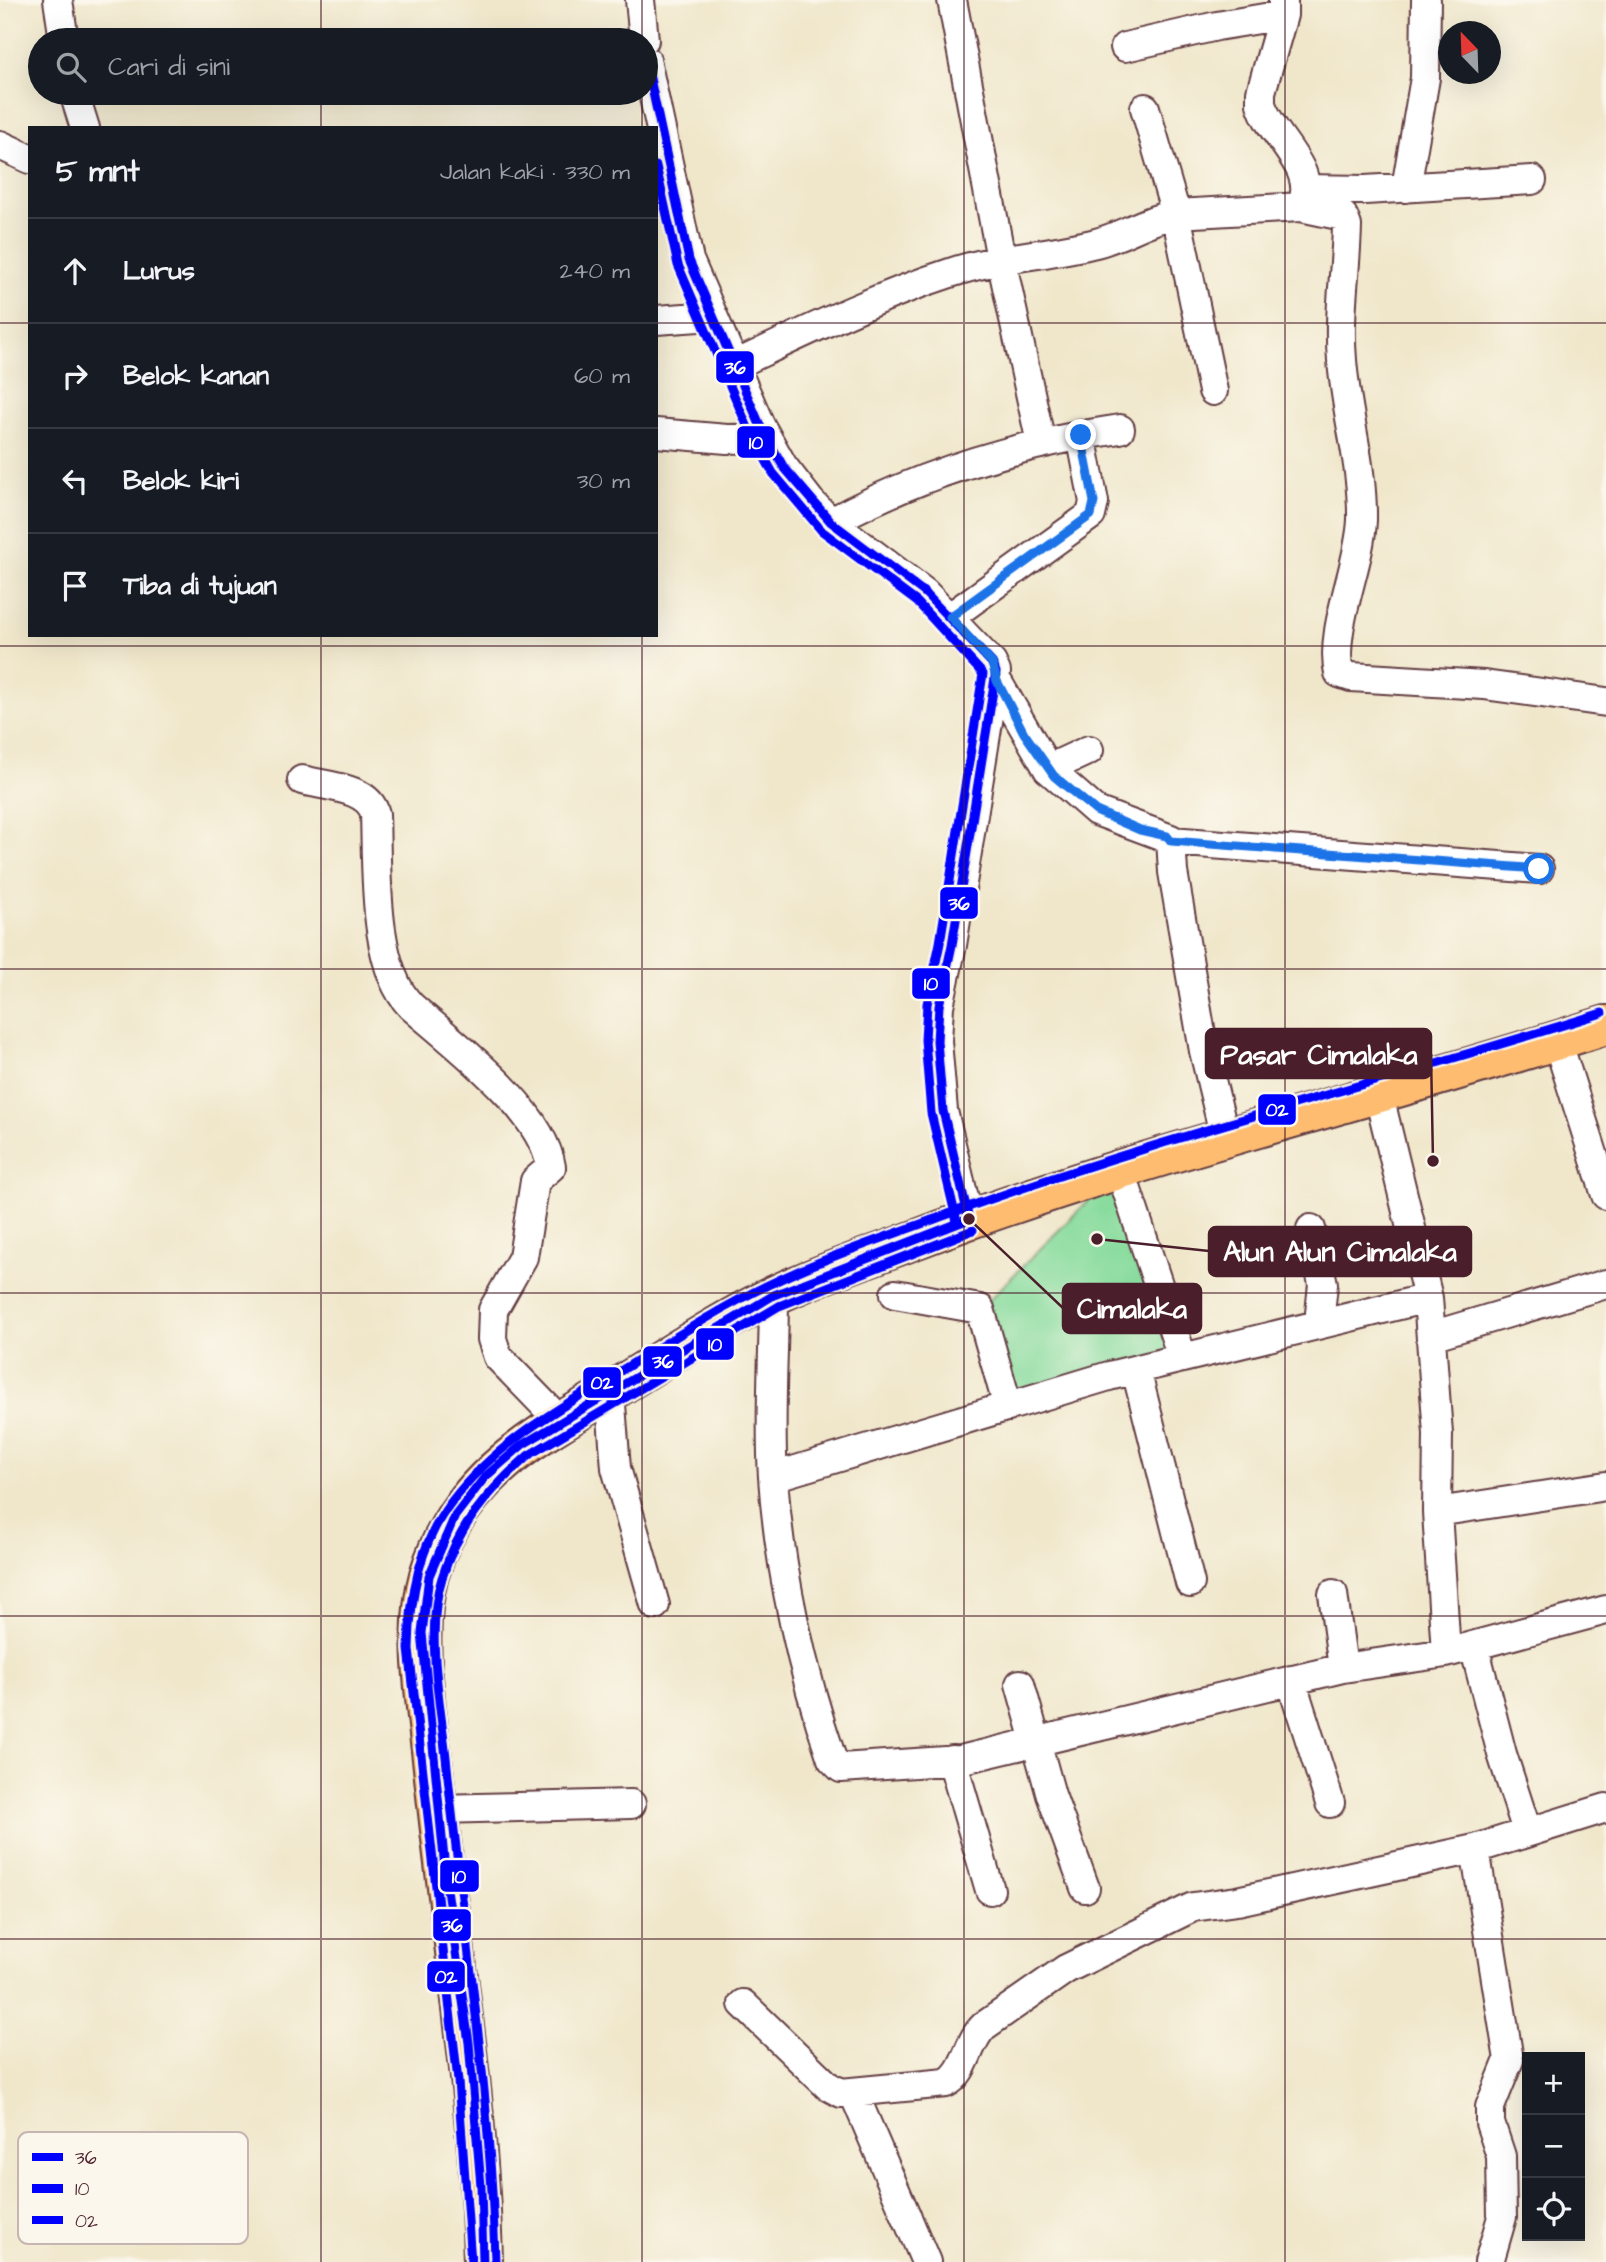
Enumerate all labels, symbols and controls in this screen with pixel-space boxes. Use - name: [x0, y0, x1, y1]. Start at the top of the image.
- north arrow: [1438, 21, 1501, 84]
- search box: [28, 28, 658, 105]
- icon: search: [52, 48, 90, 86]
- text: Cari di sini: [108, 49, 230, 85]
- text: 5 mnt: [56, 151, 140, 193]
- text: Jalan kaki · 330 m: [440, 156, 630, 188]
- icon: ahead: [56, 252, 94, 290]
- text: Lurus: [123, 253, 195, 289]
- text: 240 m: [560, 255, 630, 287]
- line badge: 36: [715, 350, 755, 384]
- text: 36: [723, 355, 746, 382]
- icon: right: [56, 357, 94, 395]
- text: Belok kanan: [123, 358, 269, 394]
- text: 60 m: [574, 360, 630, 392]
- route end: [1065, 419, 1096, 450]
- line badge: 10: [736, 425, 776, 459]
- text: 10: [749, 430, 763, 457]
- icon: left: [56, 462, 94, 500]
- text: Belok kiri: [123, 463, 239, 499]
- text: 30 m: [577, 465, 630, 497]
- icon: arrive: [56, 567, 94, 605]
- text: Tiba di tujuan: [123, 568, 277, 604]
- route start: [1523, 853, 1554, 884]
- line badge: 36: [939, 886, 979, 920]
- text: 36: [947, 891, 970, 918]
- line badge: 10: [911, 967, 951, 1000]
- text: 10: [924, 971, 938, 998]
- callout: Pasar Cimalaka: [1206, 1029, 1431, 1078]
- text: Pasar Cimalaka: [1220, 1036, 1418, 1075]
- line badge: 02: [1257, 1093, 1297, 1126]
- text: 02: [1266, 1097, 1289, 1124]
- callout: Alun Alun Cimalaka: [1209, 1227, 1471, 1276]
- text: Alun Alun Cimalaka: [1223, 1233, 1458, 1272]
- callout: Cimalaka: [1063, 1284, 1201, 1333]
- text: Cimalaka: [1077, 1290, 1188, 1329]
- line badge: 10: [695, 1327, 735, 1361]
- text: 10: [708, 1332, 722, 1359]
- line badge: 36: [642, 1345, 683, 1378]
- text: 36: [651, 1349, 674, 1376]
- line badge: 02: [582, 1366, 622, 1399]
- text: 02: [591, 1370, 614, 1397]
- line badge: 10: [439, 1859, 480, 1893]
- text: 10: [452, 1864, 466, 1891]
- line badge: 36: [432, 1908, 472, 1942]
- text: 36: [440, 1913, 463, 1940]
- line badge: 02: [426, 1960, 466, 1993]
- text: 02: [435, 1964, 458, 1991]
- map controls: [1522, 2052, 1585, 2241]
- button: +: [1522, 2052, 1585, 2115]
- button: −: [1522, 2115, 1585, 2178]
- legend: [18, 2132, 248, 2244]
- text: 36: [75, 2145, 97, 2172]
- text: 10: [75, 2176, 89, 2203]
- button: locate: [1522, 2178, 1585, 2241]
- text: 02: [75, 2208, 98, 2235]

